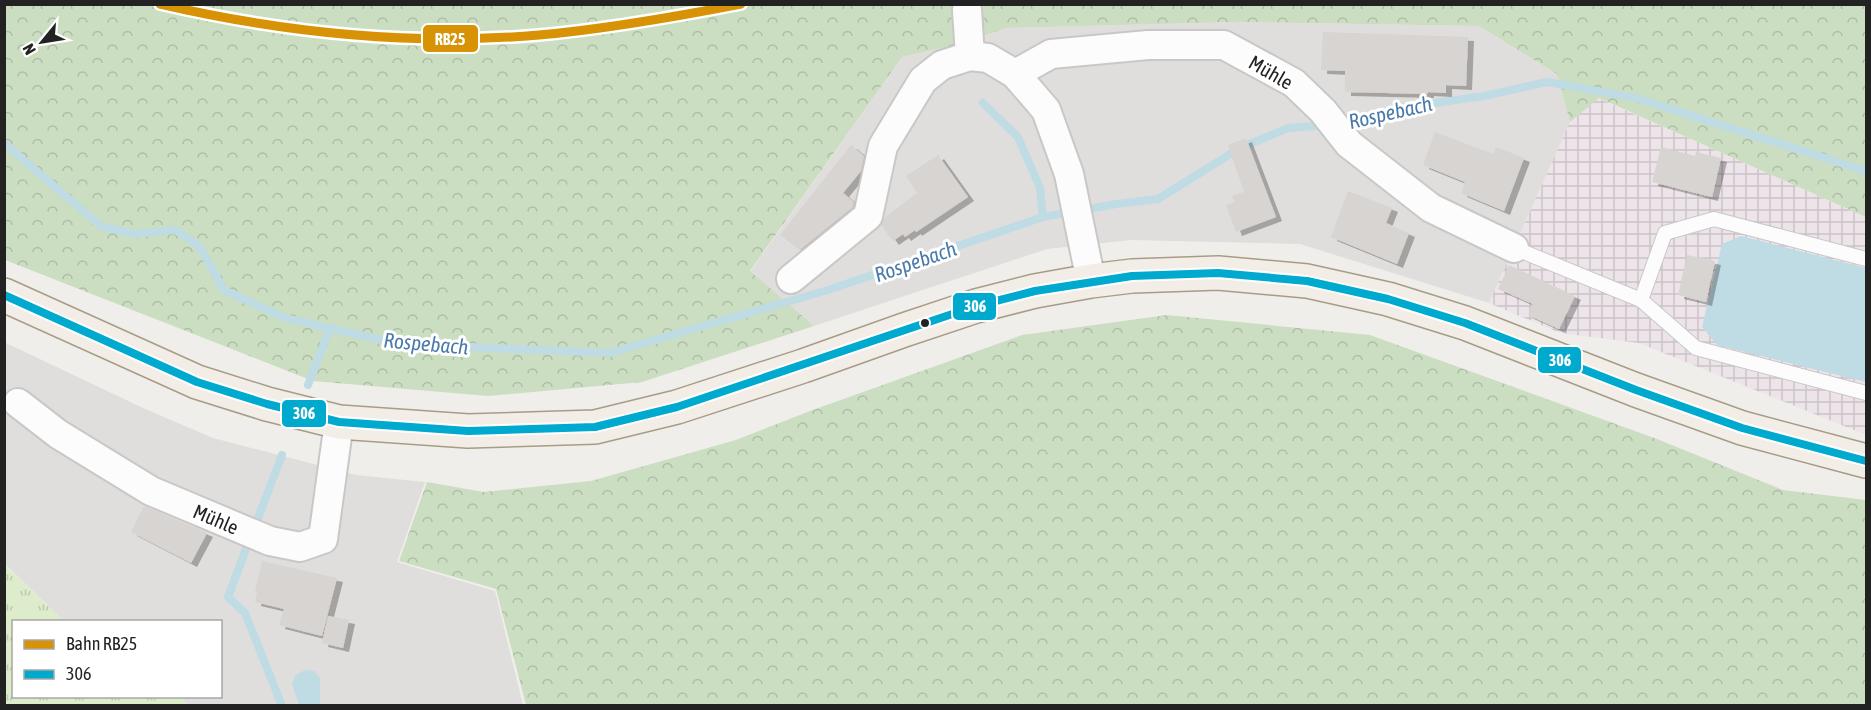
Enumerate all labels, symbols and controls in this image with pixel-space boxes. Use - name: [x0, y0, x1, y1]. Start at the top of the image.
- north arrow: [12, 12, 72, 72]
- line badge: RB25: [422, 24, 479, 53]
- text: RB25: [435, 30, 466, 48]
- text: N: [19, 41, 39, 58]
- street label: Mühle: [1245, 50, 1297, 94]
- water label: Rospebach: [1346, 91, 1434, 133]
- water label: Rospebach: [871, 236, 959, 286]
- line badge: 306: [952, 292, 997, 321]
- text: 306: [964, 297, 987, 315]
- unlabelled marker: [919, 317, 931, 329]
- water label: Rospebach: [383, 327, 469, 359]
- line badge: 306: [1537, 346, 1582, 374]
- text: 306: [1549, 351, 1572, 369]
- line badge: 306: [281, 399, 327, 428]
- text: 306: [293, 404, 316, 422]
- street label: Mühle: [190, 499, 242, 539]
- legend: [12, 620, 222, 698]
- text: Bahn RB25: [66, 633, 137, 654]
- text: 306: [66, 663, 91, 684]

